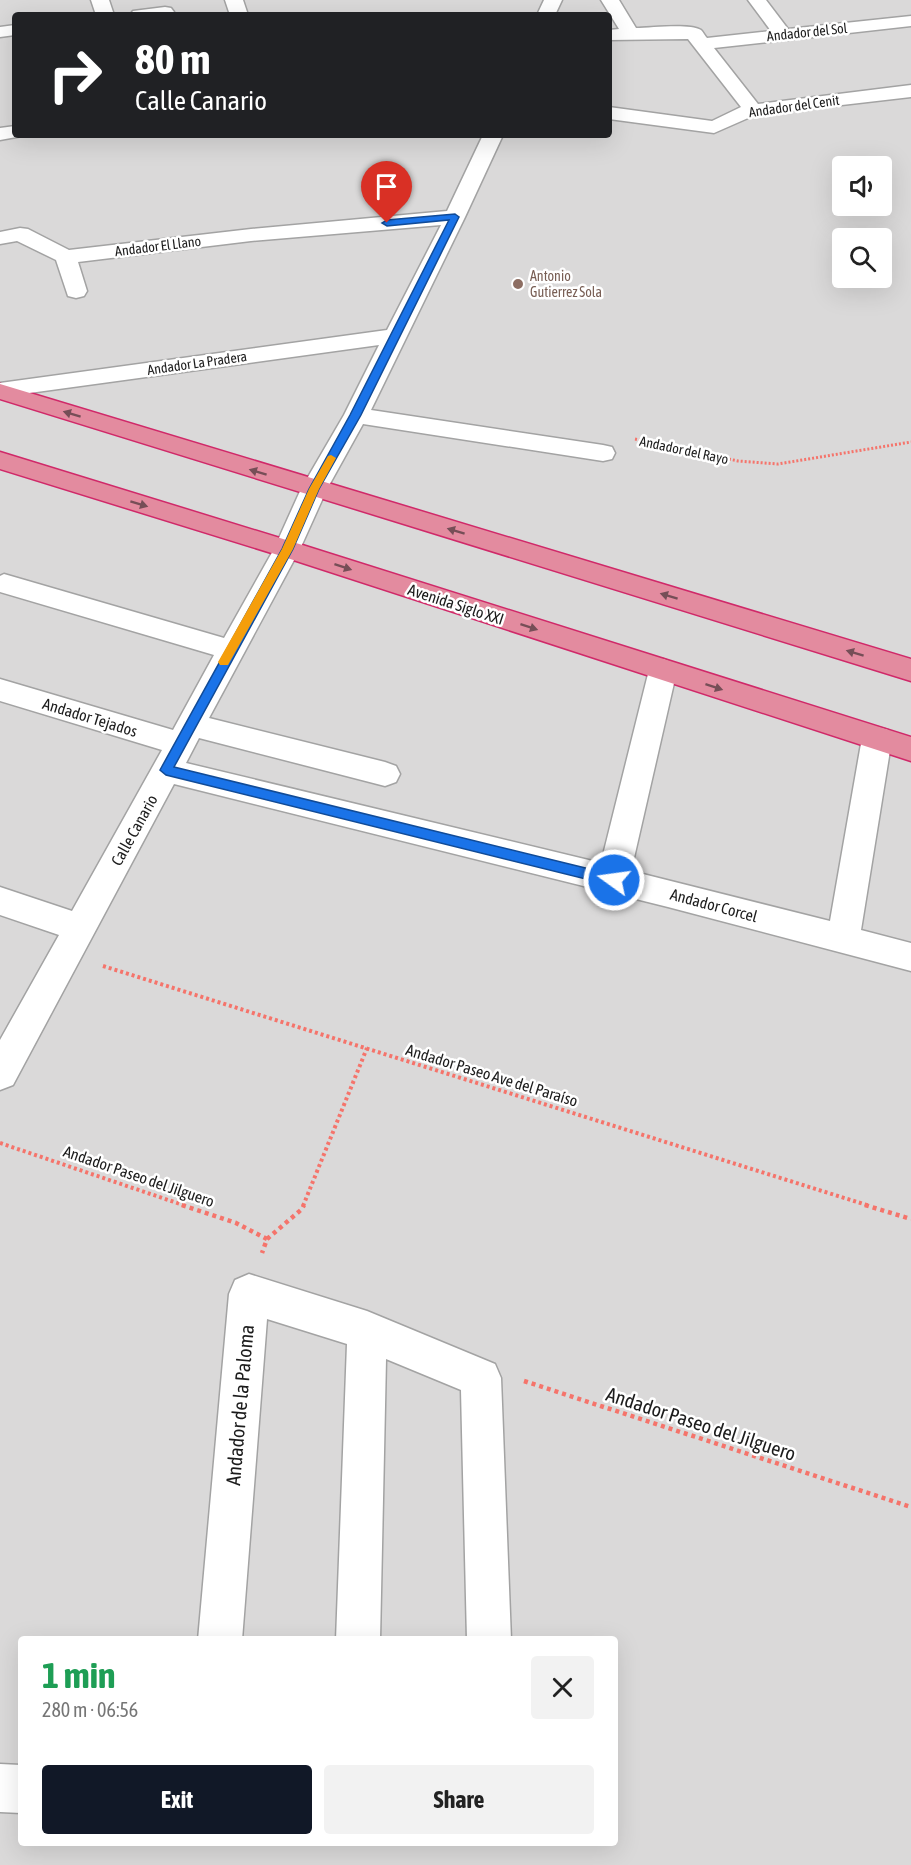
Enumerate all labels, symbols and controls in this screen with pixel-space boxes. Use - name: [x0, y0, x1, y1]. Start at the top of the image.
- street label: Andador del Sol: [766, 20, 848, 44]
- text: 80 m: [135, 35, 210, 83]
- icon: right: [36, 36, 114, 114]
- text: Calle Canario: [135, 85, 267, 116]
- street label: Andador del Cenit: [748, 92, 840, 120]
- map controls: [832, 156, 892, 288]
- button: sound: [832, 156, 892, 216]
- pin: [361, 161, 412, 223]
- icon: arrive: [370, 170, 403, 203]
- button: search: [832, 228, 892, 288]
- street label: Andador El Llano: [114, 233, 202, 259]
- place label: Antonio Gutierrez Sola: [530, 268, 602, 300]
- marker: Antonio Gutierrez Sola: [511, 277, 525, 291]
- street label: Andador La Pradera: [146, 348, 248, 378]
- one-way arrow: [63, 409, 81, 418]
- street label: Andador del Rayo: [638, 433, 730, 467]
- one-way arrow: [249, 466, 267, 476]
- one-way arrow: [130, 500, 148, 509]
- one-way arrow: [447, 526, 465, 535]
- one-way arrow: [334, 563, 352, 572]
- street label: Avenida Siglo XXI: [405, 580, 506, 629]
- one-way arrow: [660, 591, 678, 600]
- one-way arrow: [520, 623, 538, 632]
- one-way arrow: [846, 648, 864, 657]
- one-way arrow: [705, 682, 723, 692]
- street label: Andador Tejados: [40, 694, 140, 741]
- street label: Calle Canario: [107, 791, 161, 869]
- position arrow: [582, 848, 646, 912]
- street label: Andador Corcel: [668, 885, 760, 925]
- street label: Andador Paseo Ave del Paraíso: [404, 1040, 580, 1110]
- street label: Andador Paseo del Jilguero: [61, 1142, 217, 1211]
- street label: Andador de la Paloma: [221, 1324, 258, 1486]
- street label: Andador Paseo del Jilguero: [603, 1382, 799, 1465]
- text: 1 min: [42, 1654, 116, 1696]
- button: close: [531, 1656, 594, 1719]
- text: 280 m · 06:56: [42, 1698, 138, 1721]
- button: Exit: [42, 1765, 312, 1834]
- button: Share: [324, 1765, 594, 1834]

